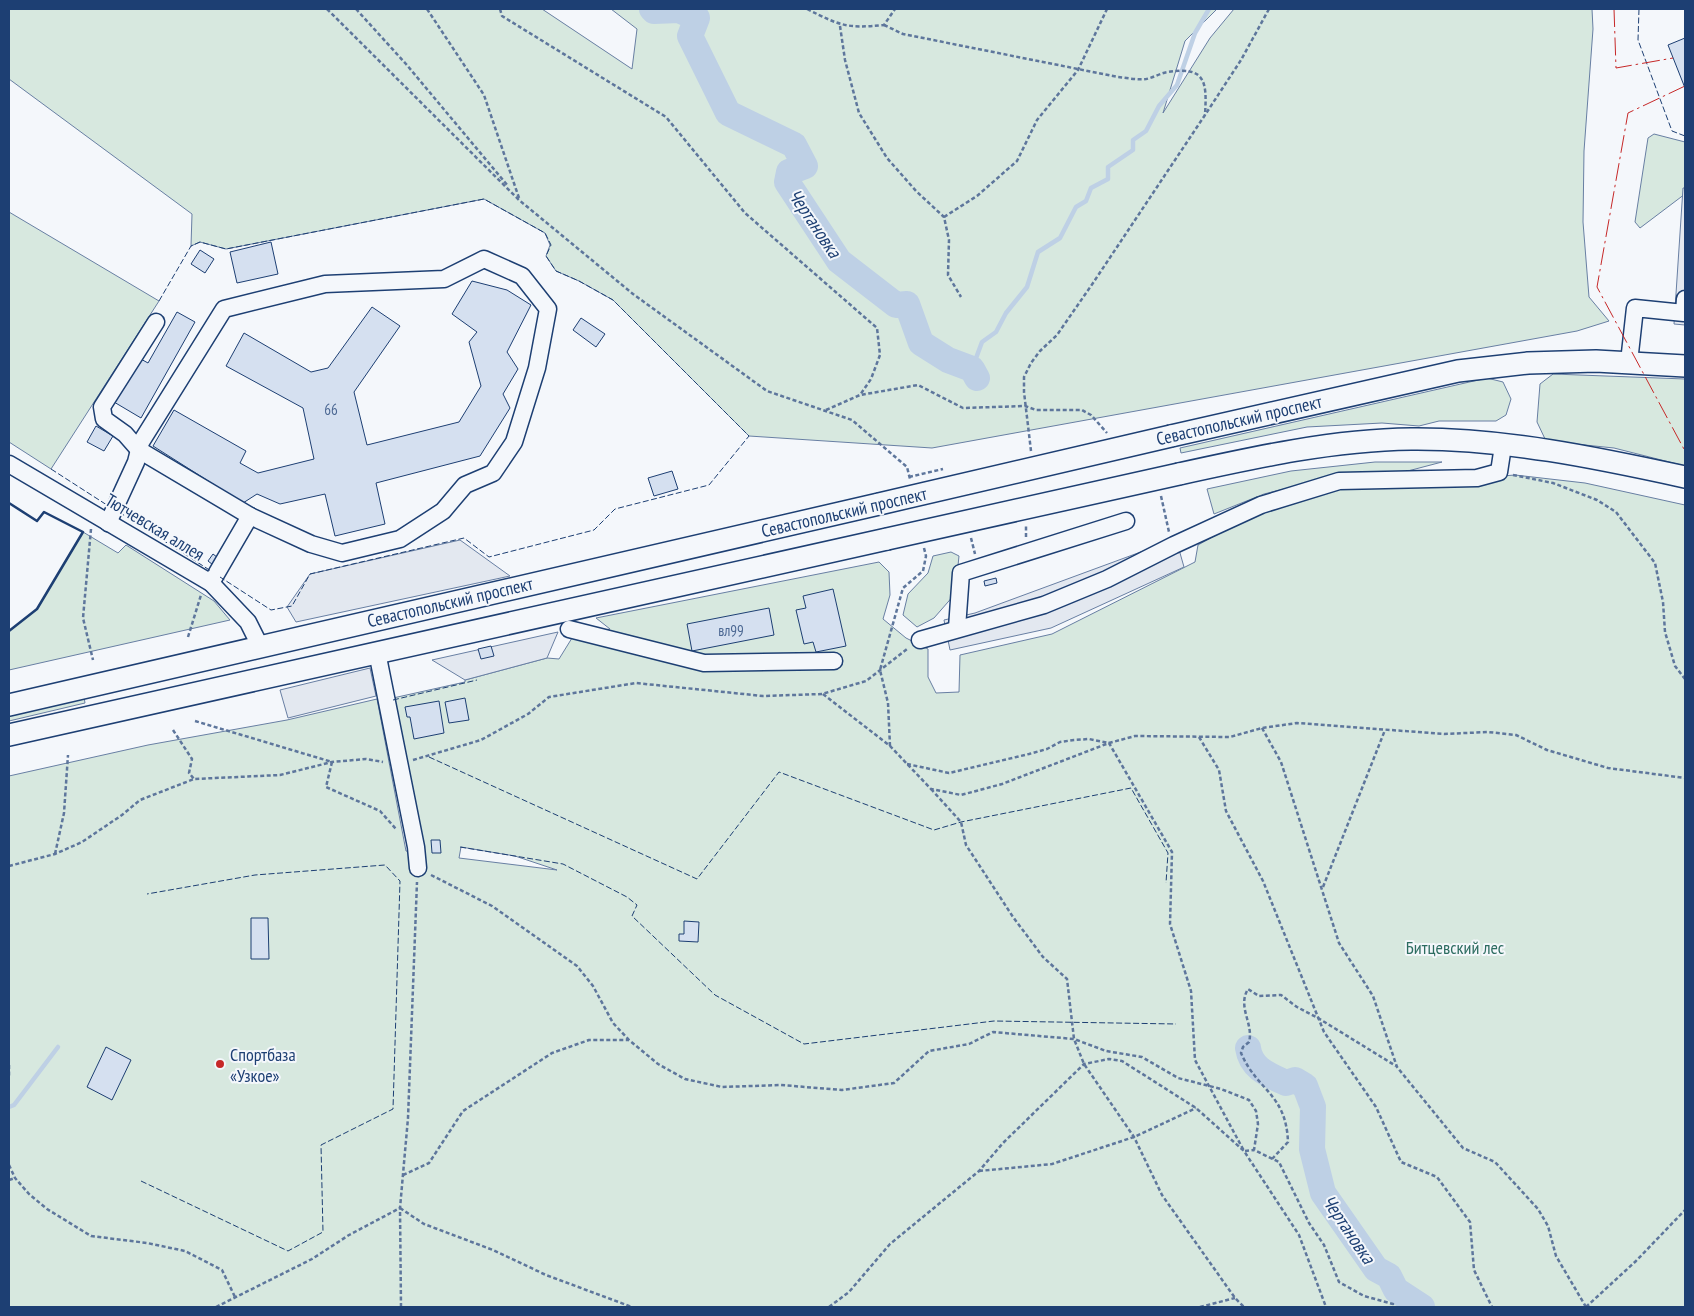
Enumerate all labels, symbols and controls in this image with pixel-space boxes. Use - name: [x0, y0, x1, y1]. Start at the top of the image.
- water label: Чертановка: [783, 184, 848, 263]
- street label: Севастопольский проспект: [1154, 390, 1324, 450]
- house number: 66: [324, 400, 338, 419]
- street label: Севастопольский проспект: [759, 482, 929, 542]
- street label: Тютчевская аллея: [101, 488, 209, 566]
- street label: Севастопольский проспект: [365, 572, 535, 632]
- house number: вл99: [718, 621, 744, 640]
- park label: Битцевский лес: [1406, 936, 1505, 959]
- place label: Спортбаза «Узкое»: [230, 1043, 296, 1087]
- marker: Спортбаза «Узкое»: [214, 1058, 226, 1070]
- water label: Чертановка: [1317, 1190, 1382, 1269]

